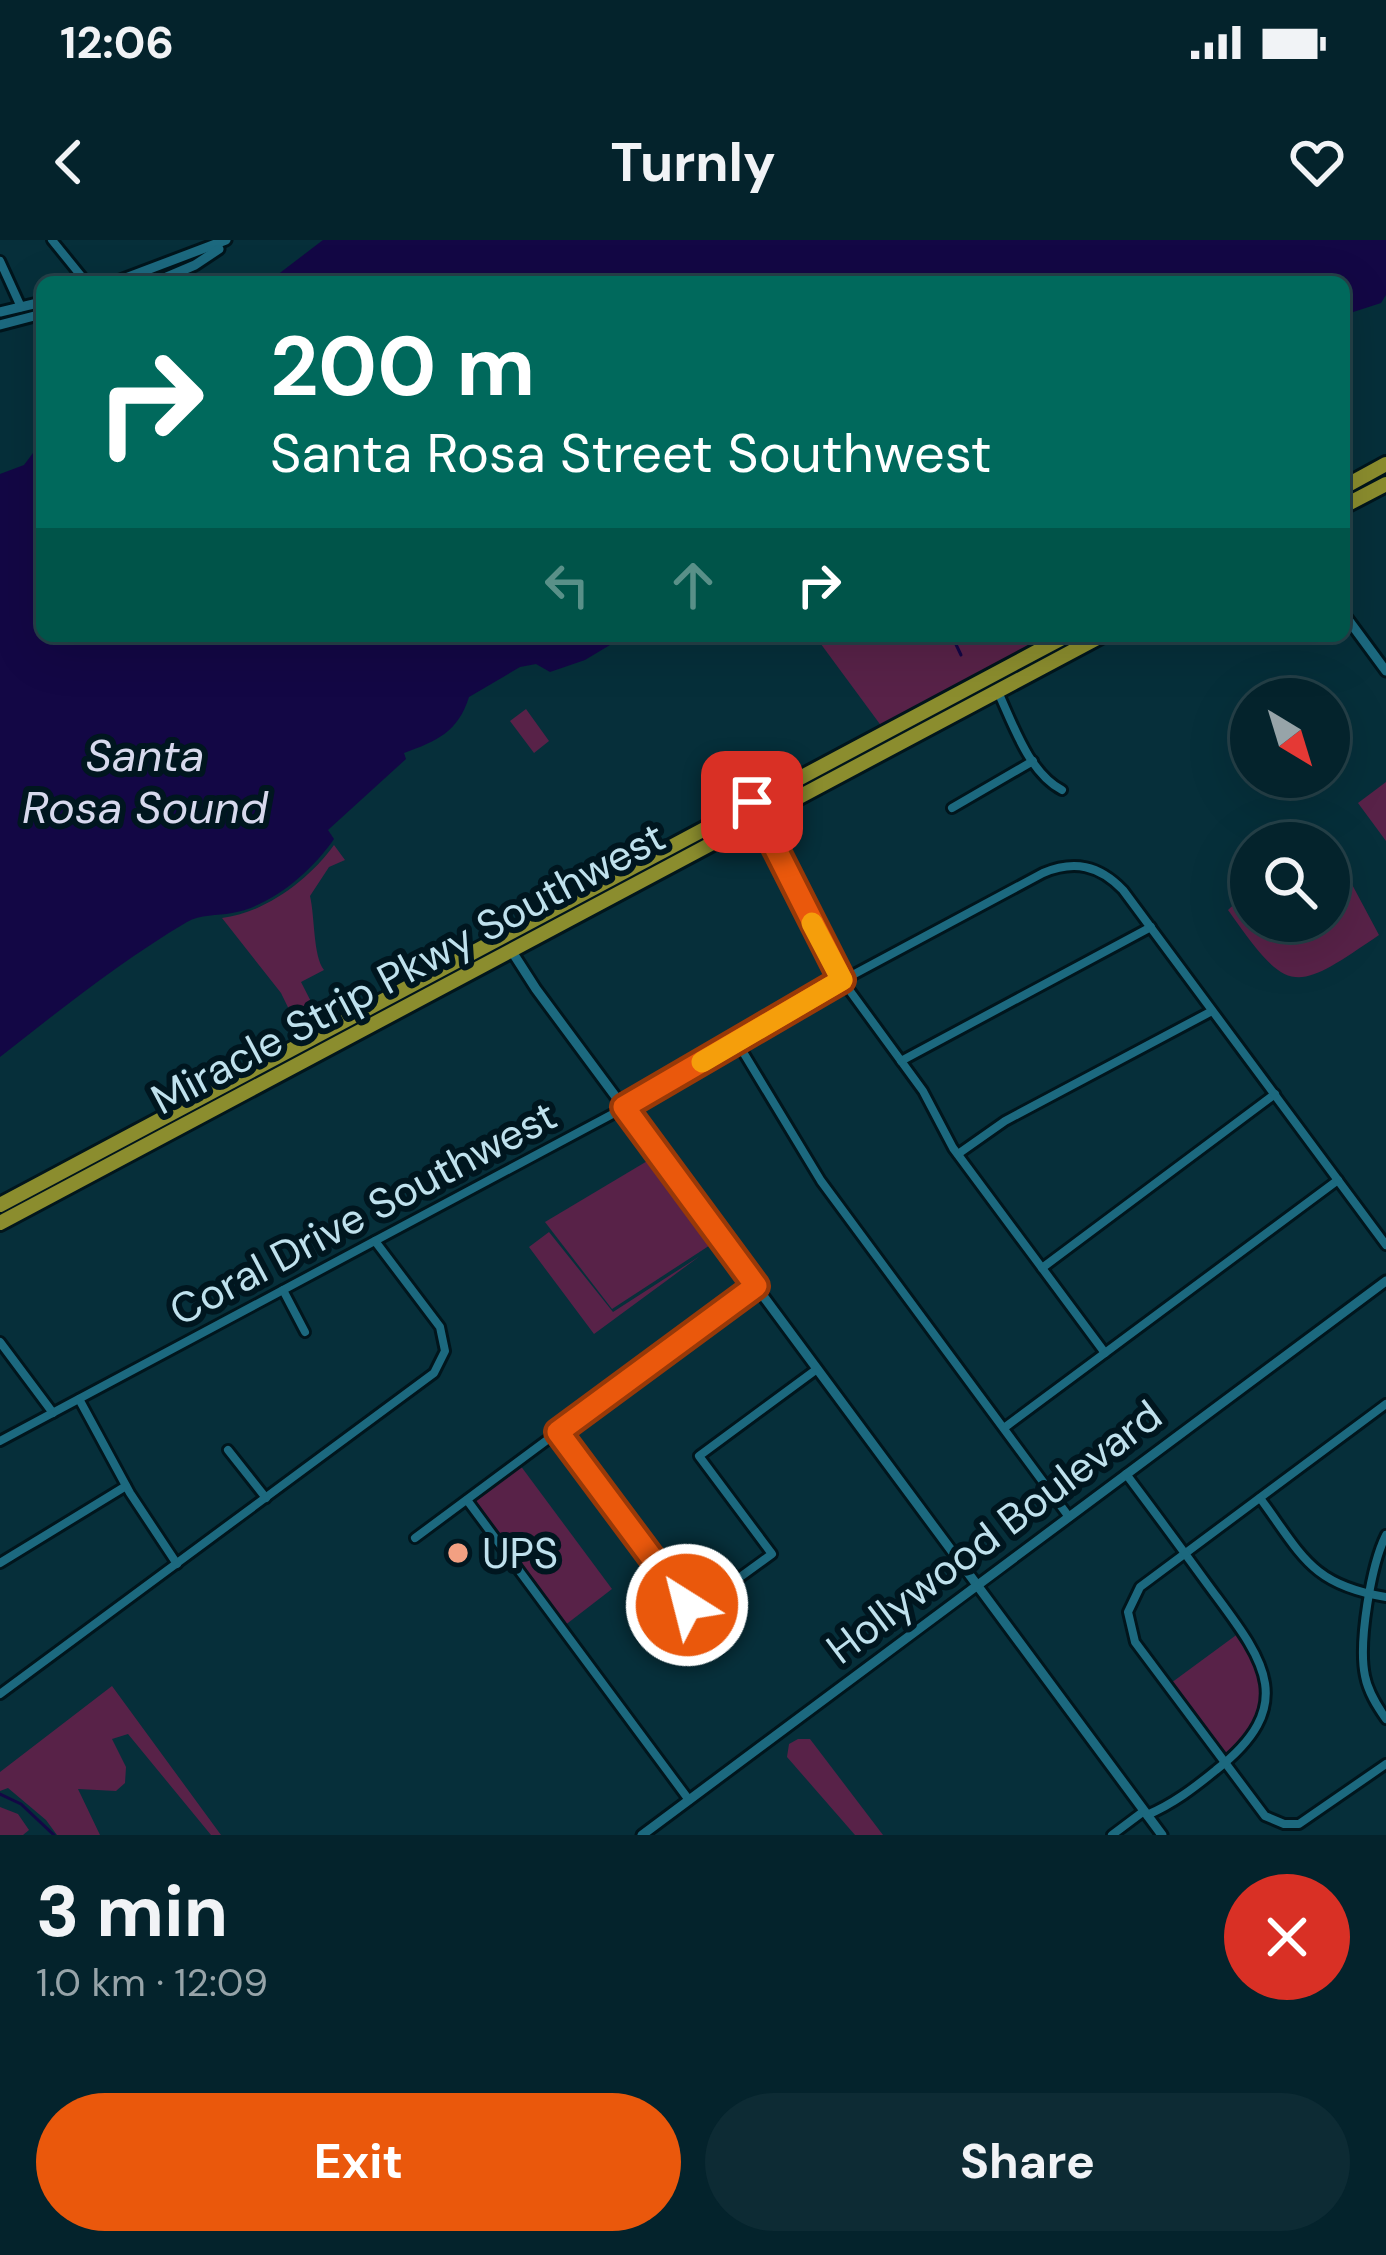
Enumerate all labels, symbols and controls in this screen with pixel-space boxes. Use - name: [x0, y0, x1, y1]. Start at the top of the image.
- text: 12:06: [60, 13, 174, 72]
- text: Turnly: [610, 127, 776, 198]
- icon: back: [36, 129, 102, 195]
- icon: heart: [1284, 129, 1350, 195]
- text: 200 m: [270, 312, 535, 421]
- icon: right: [72, 324, 228, 480]
- text: Santa Rosa Street Southwest: [270, 418, 992, 489]
- icon: left: [534, 552, 600, 618]
- icon: ahead: [660, 552, 726, 618]
- icon: right: [786, 552, 852, 618]
- north arrow: [1230, 678, 1350, 798]
- map controls: [1230, 678, 1350, 942]
- water label: Santa Rosa Sound: [22, 726, 269, 837]
- pin: [701, 751, 803, 853]
- icon: arrive: [719, 769, 785, 835]
- street label: Miracle Strip Pkwy Southwest: [142, 809, 674, 1127]
- button: search: [1230, 822, 1350, 942]
- street label: Coral Drive Southwest: [160, 1088, 566, 1338]
- street label: Hollywood Boulevard: [815, 1388, 1173, 1676]
- place label: UPS: [482, 1526, 558, 1581]
- marker: UPS: [445, 1540, 471, 1566]
- position arrow: [624, 1542, 750, 1668]
- text: 3 min: [36, 1865, 228, 1958]
- button: close: [1224, 1874, 1350, 2000]
- text: 1.0 km · 12:09: [36, 1957, 268, 2008]
- button: Exit: [36, 2093, 681, 2231]
- button: Share: [705, 2093, 1350, 2231]

